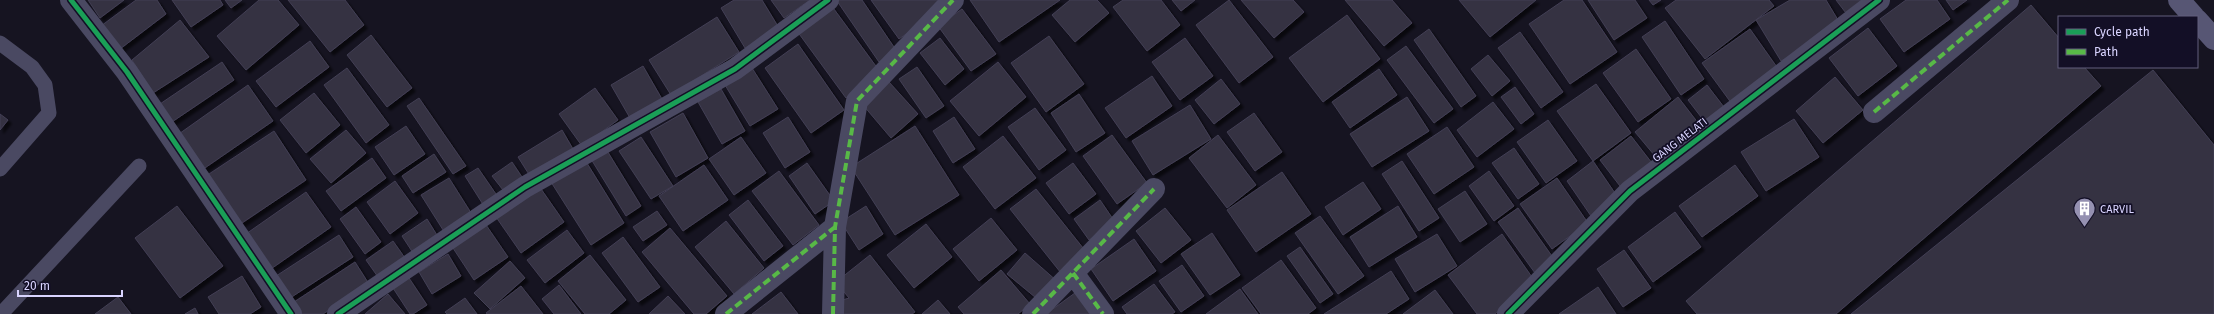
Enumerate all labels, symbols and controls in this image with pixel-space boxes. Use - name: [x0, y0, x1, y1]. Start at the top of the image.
- legend: [2058, 16, 2198, 68]
- text: Cycle path: [2094, 25, 2150, 39]
- text: Path: [2094, 45, 2118, 59]
- street label: GANG MELATI: [1650, 115, 1710, 165]
- building icon: CARVIL: [2072, 196, 2098, 229]
- place label: CARVIL: [2100, 203, 2134, 216]
- scale bar: [18, 272, 122, 298]
- text: 20 m: [24, 279, 50, 293]

